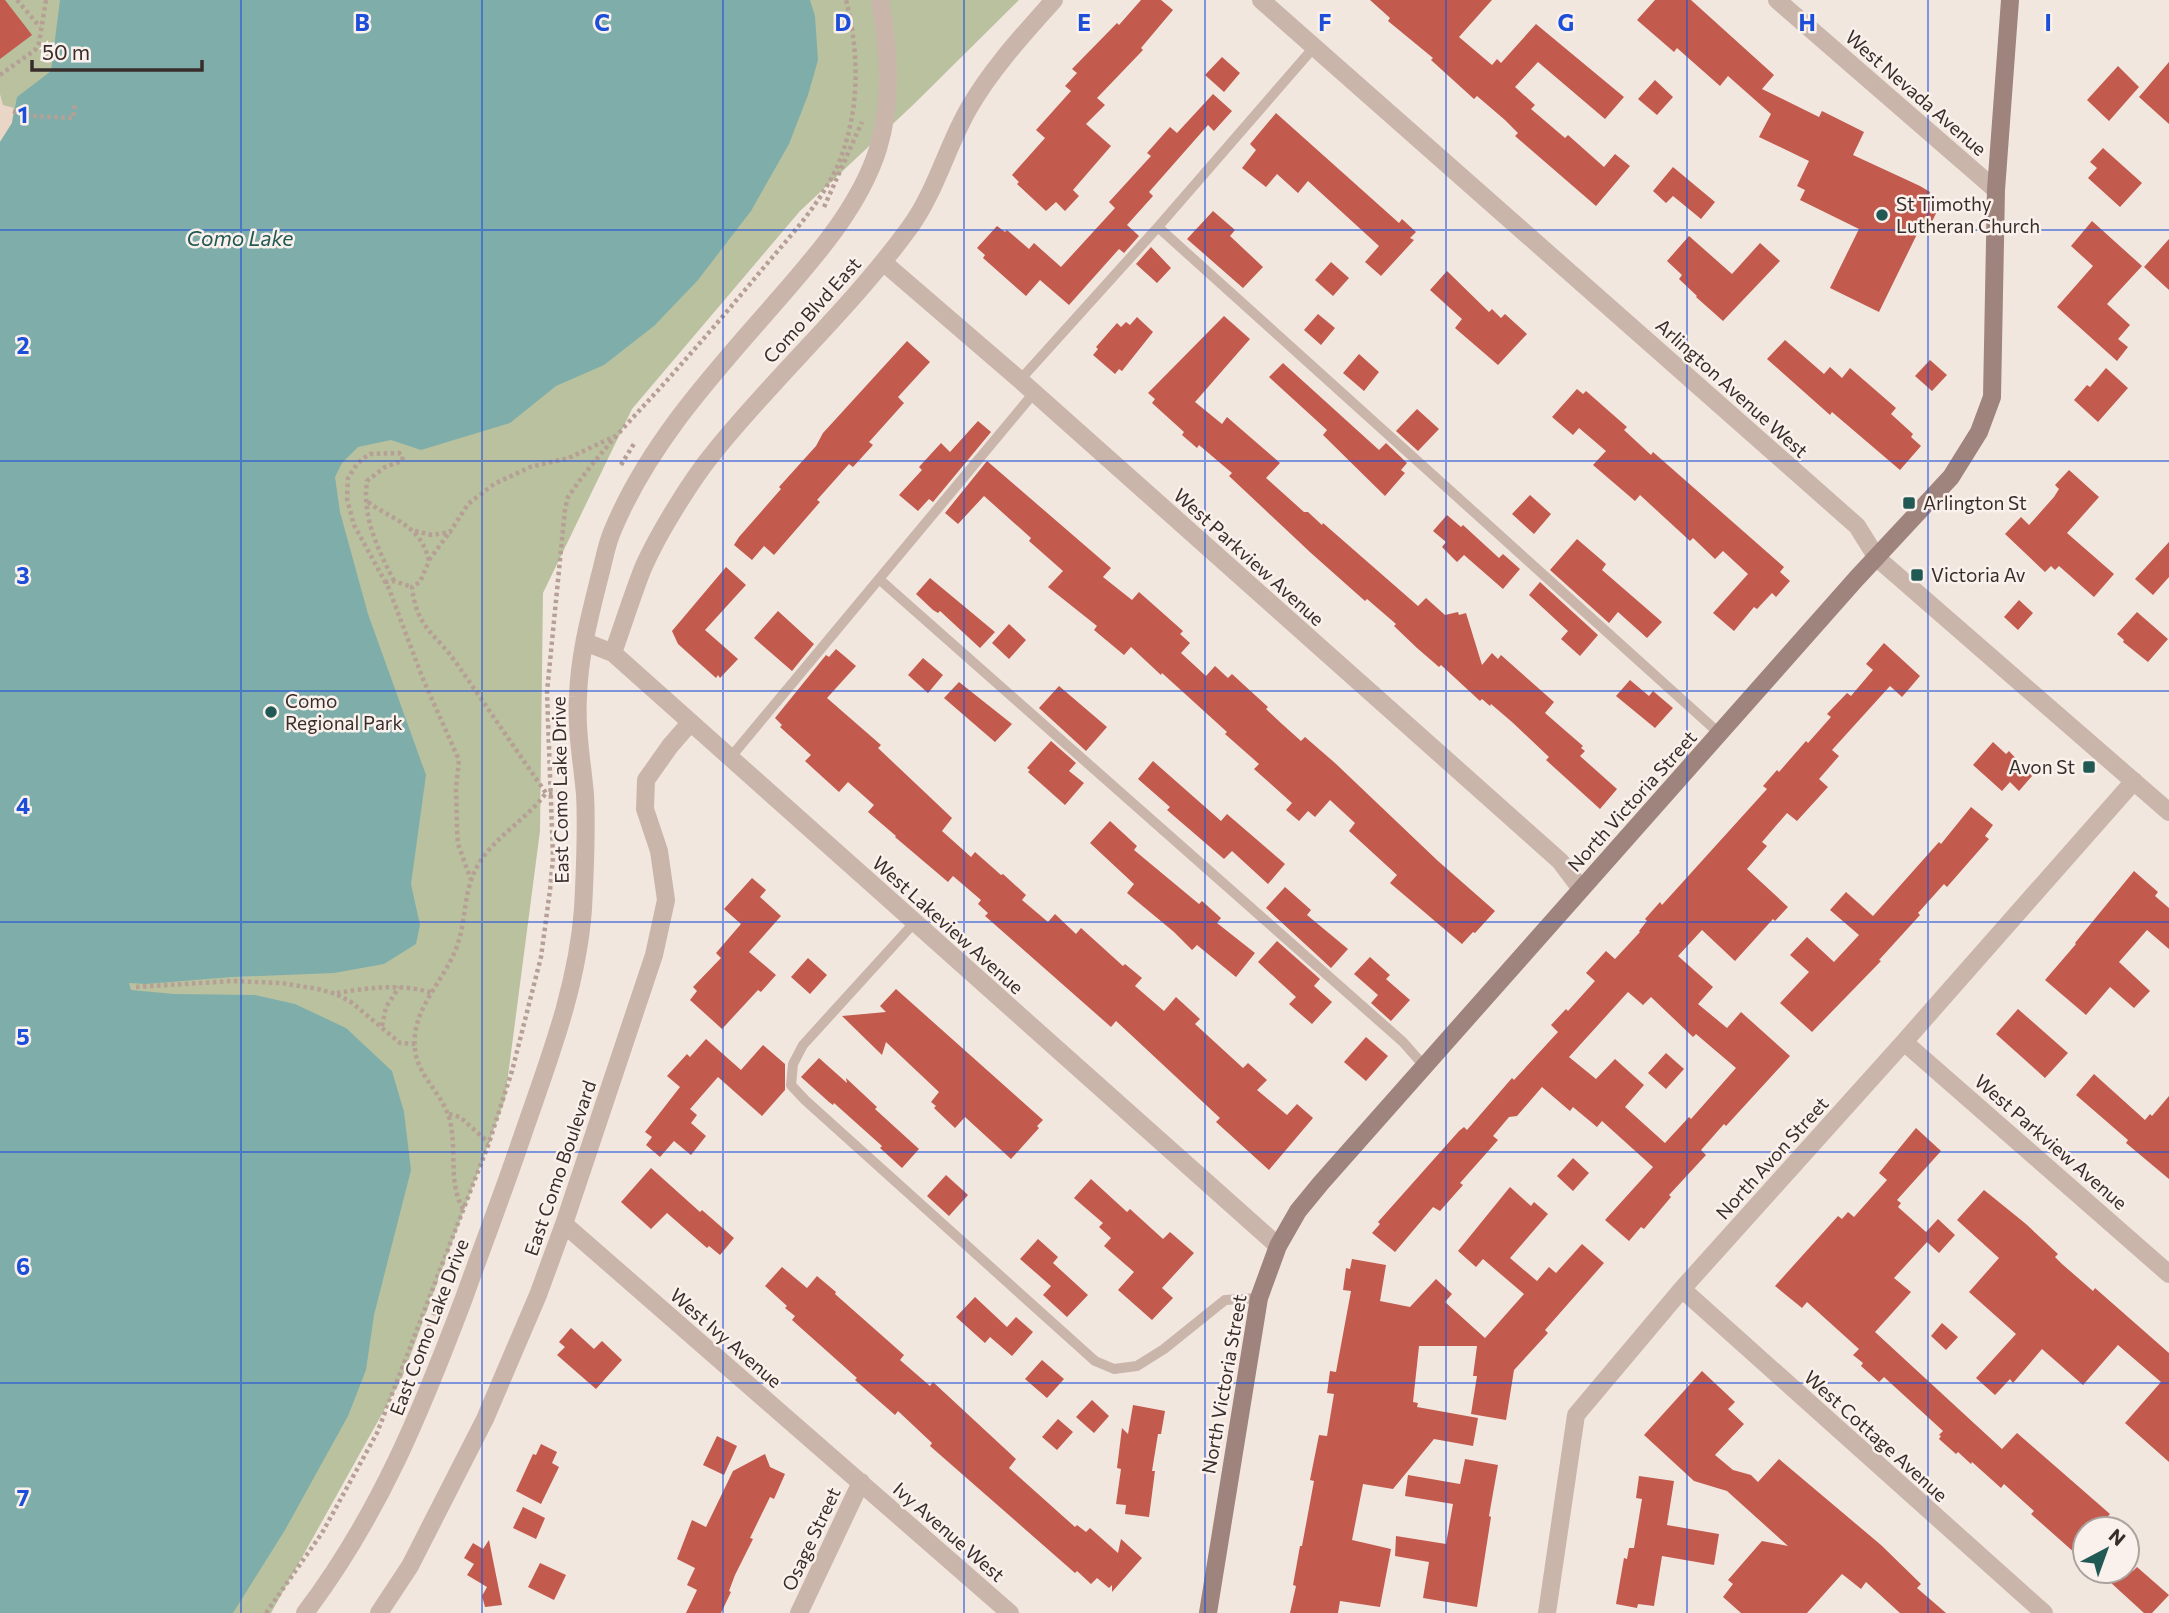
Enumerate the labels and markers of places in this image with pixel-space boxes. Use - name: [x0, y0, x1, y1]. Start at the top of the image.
- place label: St Timothy Lutheran Church: [1896, 192, 2040, 237]
- marker: St Timothy Lutheran Church: [1874, 207, 1890, 223]
- place label: Arlington St: [1923, 491, 2027, 514]
- marker: Arlington St: [1901, 495, 1917, 511]
- place label: Victoria Av: [1931, 563, 2026, 586]
- marker: Victoria Av: [1909, 567, 1925, 583]
- place label: Como Regional Park: [285, 689, 403, 734]
- marker: Como Regional Park: [263, 704, 279, 720]
- place label: Avon St: [2009, 755, 2075, 778]
- marker: Avon St: [2081, 759, 2097, 775]

